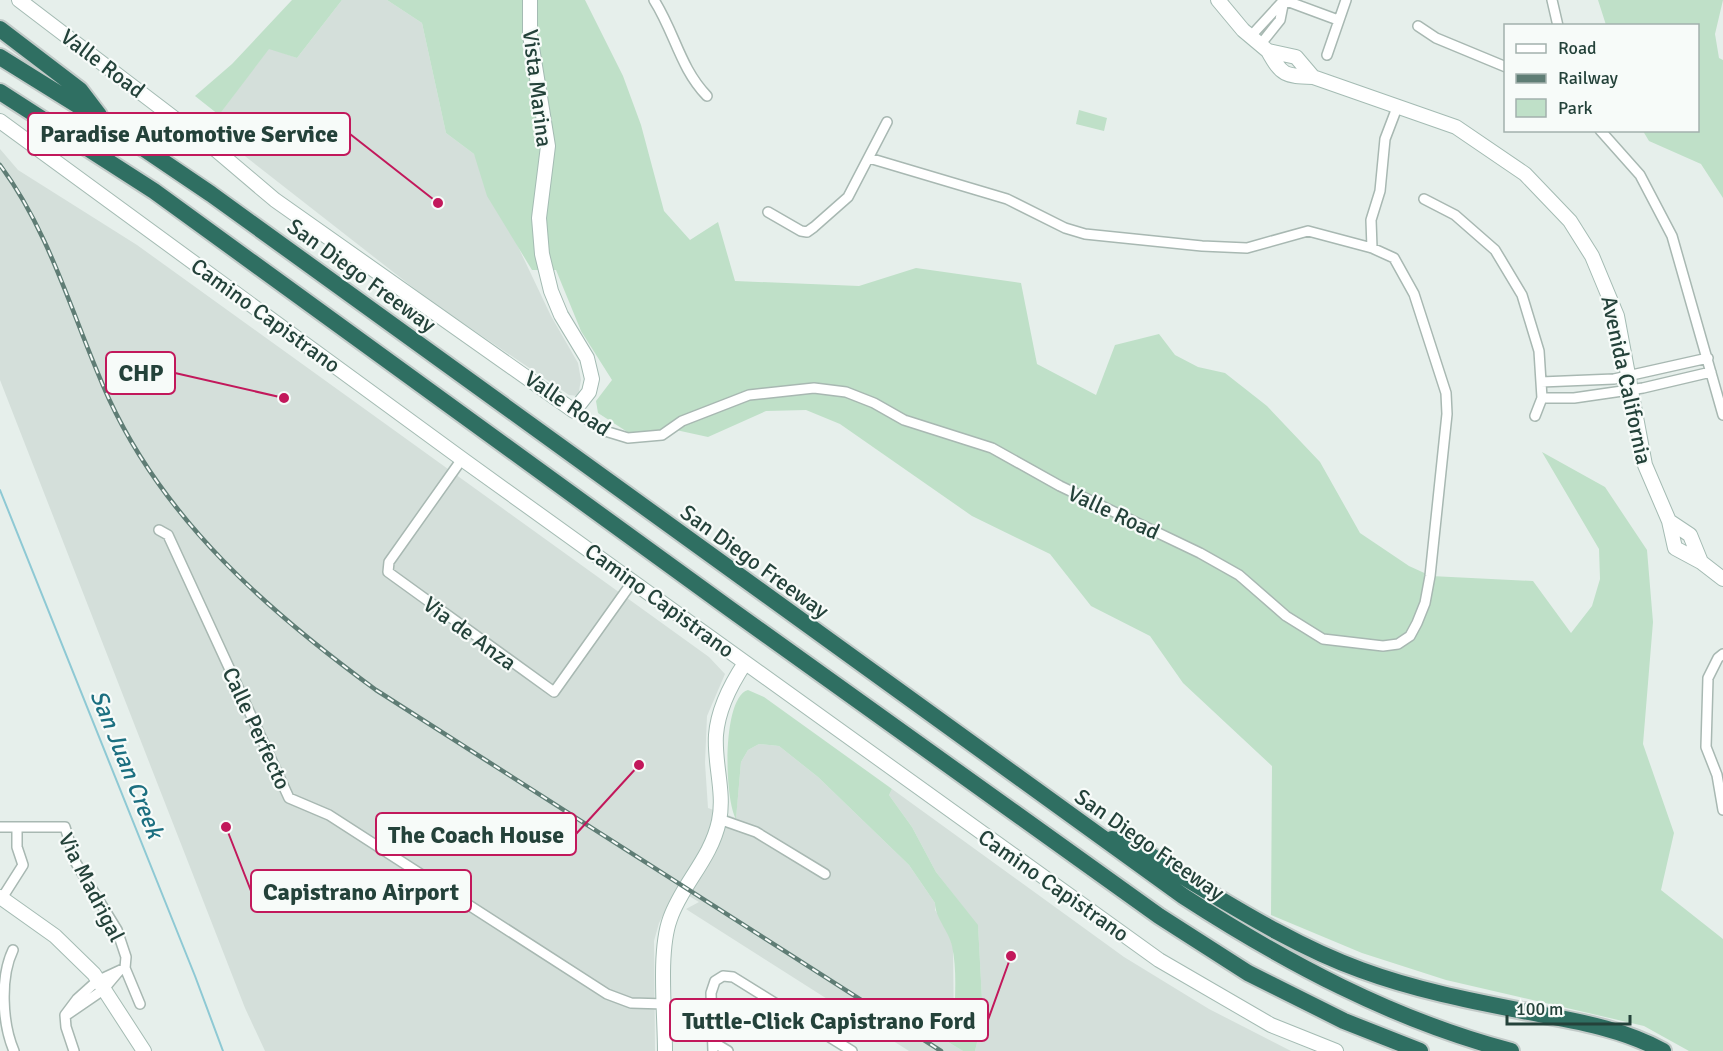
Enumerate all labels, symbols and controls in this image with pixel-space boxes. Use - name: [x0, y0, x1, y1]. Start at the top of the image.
- street label: Valle Road: [55, 23, 150, 104]
- legend: [1504, 24, 1699, 132]
- street label: Vista Marina: [517, 28, 558, 148]
- text: Road: [1558, 37, 1597, 59]
- text: Railway: [1558, 67, 1619, 89]
- text: Park: [1558, 97, 1593, 119]
- callout: Paradise Automotive Service: [28, 113, 350, 155]
- text: Paradise Automotive Service: [40, 119, 338, 149]
- street label: San Diego Freeway: [282, 213, 442, 339]
- street label: Camino Capistrano: [186, 252, 346, 379]
- street label: Avenida California: [1595, 293, 1658, 467]
- callout: CHP: [106, 352, 175, 394]
- text: CHP: [118, 358, 164, 388]
- street label: Valle Road: [519, 365, 616, 442]
- street label: Valle Road: [1064, 479, 1164, 545]
- street label: San Diego Freeway: [675, 499, 835, 625]
- street label: Camino Capistrano: [580, 537, 740, 664]
- street label: Via de Anza: [418, 591, 522, 676]
- street label: Calle Perfecto: [216, 663, 297, 794]
- water label: San Juan Creek: [84, 685, 171, 844]
- street label: San Diego Freeway: [1070, 783, 1230, 907]
- callout: The Coach House: [376, 813, 576, 855]
- text: The Coach House: [388, 820, 564, 850]
- street label: Camino Capistrano: [973, 823, 1134, 947]
- street label: Via Madrigal: [53, 828, 131, 946]
- callout: Capistrano Airport: [251, 870, 471, 912]
- text: Capistrano Airport: [263, 877, 459, 907]
- scale bar: [1507, 988, 1630, 1026]
- text: 100 m: [1516, 998, 1563, 1020]
- callout: Tuttle-Click Capistrano Ford: [670, 999, 988, 1041]
- text: Tuttle-Click Capistrano Ford: [682, 1006, 976, 1036]

